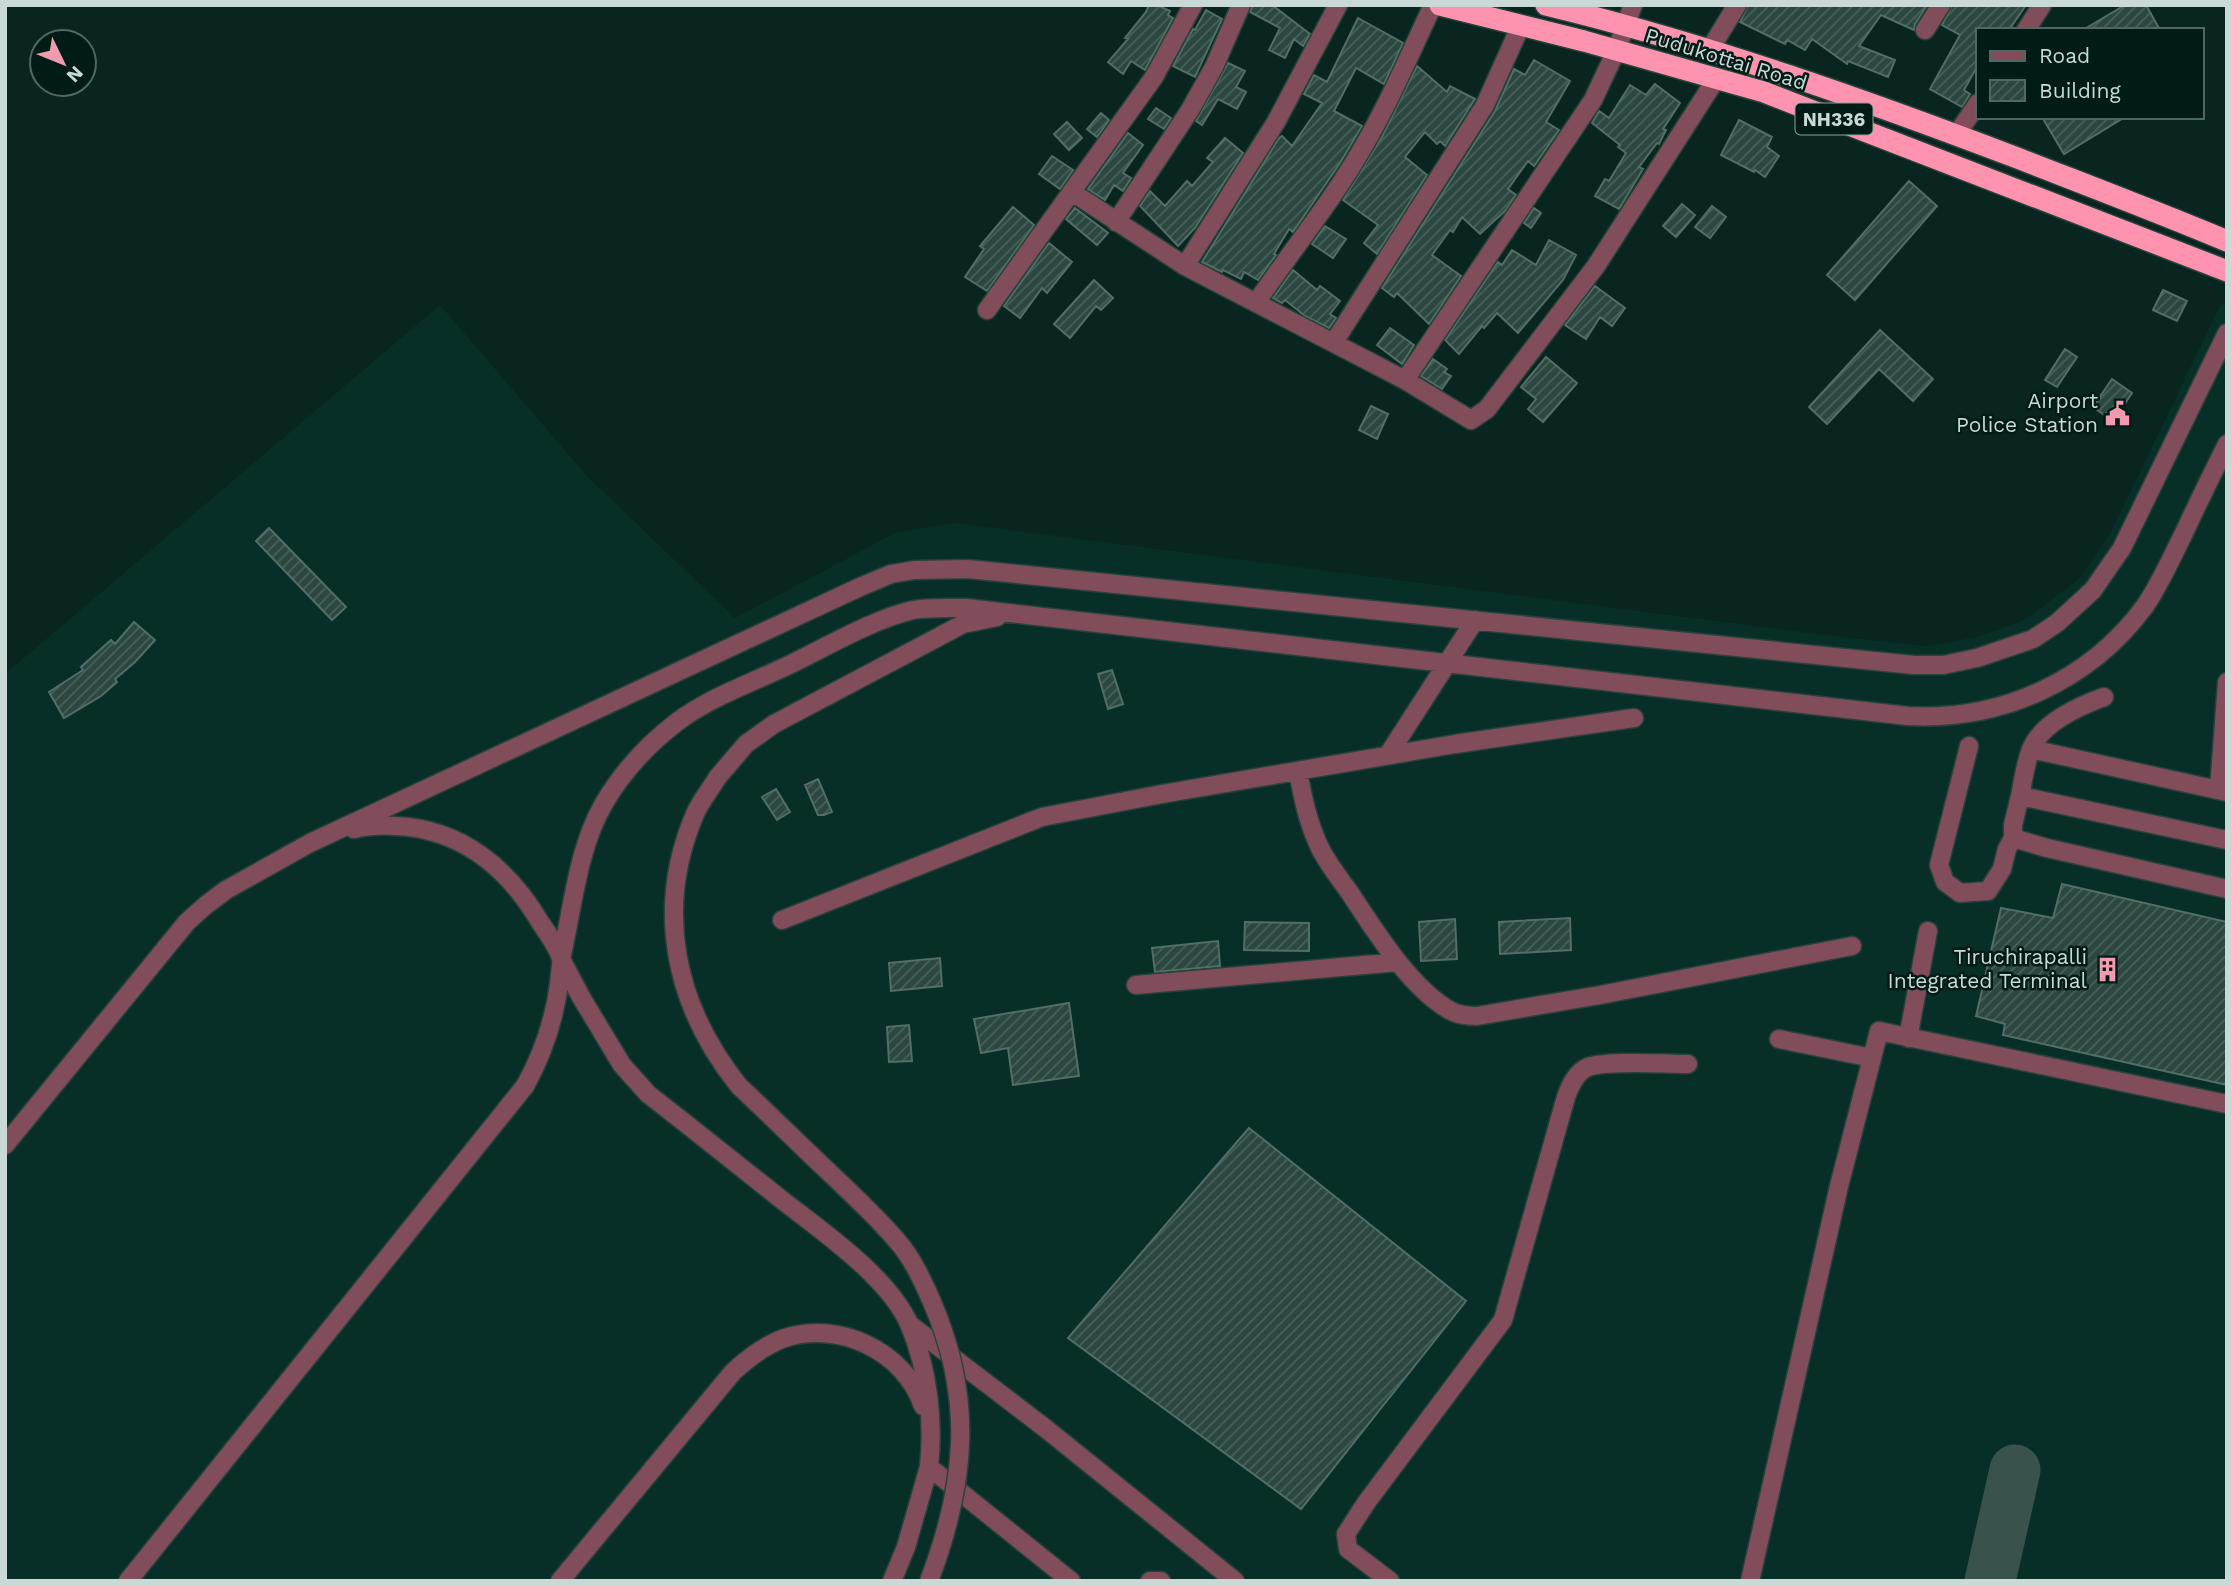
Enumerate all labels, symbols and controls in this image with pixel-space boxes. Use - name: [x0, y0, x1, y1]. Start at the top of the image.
- street label: Pudukottai Road: [1642, 22, 1810, 95]
- north arrow: [28, 28, 98, 98]
- legend: [1976, 28, 2204, 119]
- text: Road: [2039, 43, 2090, 68]
- text: N: [62, 61, 88, 87]
- text: Building: [2039, 78, 2121, 103]
- road number: NH336: [1796, 104, 1872, 134]
- place label: Airport Police Station: [1956, 388, 2098, 437]
- public building icon: Airport Police Station: [2104, 399, 2132, 427]
- place label: Tiruchirapalli Integrated Terminal: [1888, 944, 2088, 993]
- building icon: Tiruchirapalli Integrated Terminal: [2093, 955, 2121, 983]

